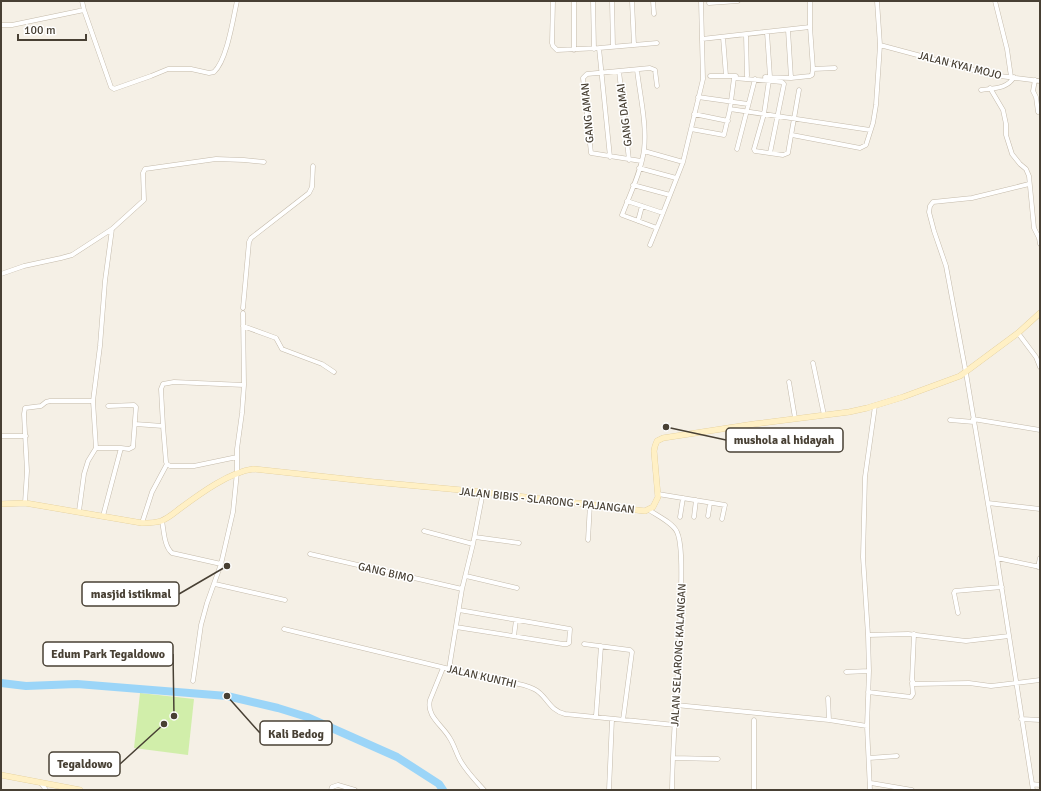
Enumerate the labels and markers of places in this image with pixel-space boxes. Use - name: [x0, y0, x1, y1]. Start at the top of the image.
- callout: mushola al hidayah: [726, 428, 843, 452]
- callout: masjid istikmal: [82, 582, 179, 606]
- callout: Edum Park Tegaldowo: [43, 642, 173, 666]
- callout: Kali Bedog: [260, 721, 332, 745]
- callout: Tegaldowo: [49, 752, 120, 776]

